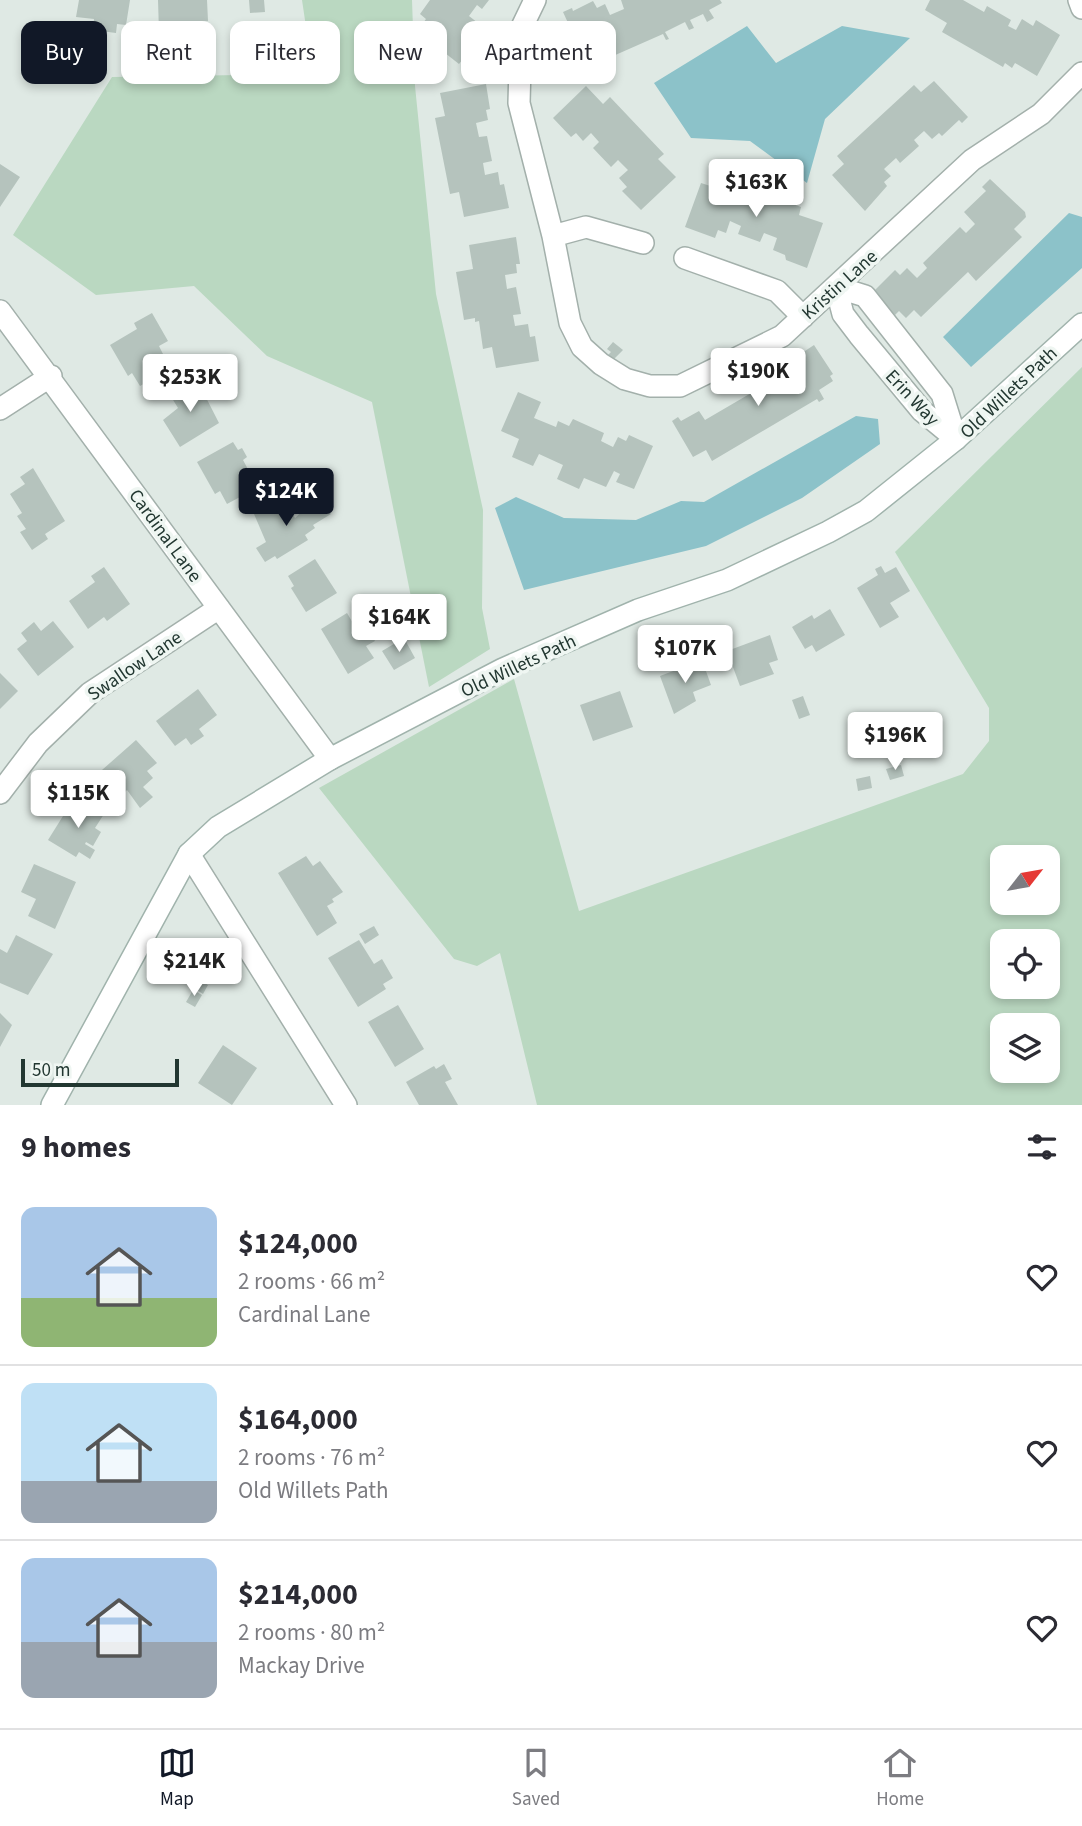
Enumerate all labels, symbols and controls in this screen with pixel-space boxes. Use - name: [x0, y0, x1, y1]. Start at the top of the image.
- chip: Buy: [21, 21, 107, 84]
- chip: Rent: [121, 21, 216, 84]
- chip: Filters: [230, 21, 340, 84]
- chip: New: [354, 21, 447, 84]
- chip: Apartment: [461, 21, 616, 84]
- pin: $163K: [707, 160, 805, 219]
- text: $163K: [725, 165, 787, 198]
- street label: Kristin Lane: [796, 244, 884, 327]
- street label: Old Willets Path: [954, 341, 1064, 445]
- pin: $190K: [709, 348, 807, 408]
- pin: $253K: [141, 354, 239, 414]
- text: $190K: [727, 354, 789, 387]
- text: $253K: [159, 360, 221, 393]
- street label: Erin Way: [879, 364, 945, 432]
- pin: $124K: [237, 468, 335, 528]
- text: $124K: [255, 474, 317, 507]
- street label: Cardinal Lane: [122, 484, 208, 588]
- pin: $164K: [350, 594, 448, 654]
- text: $164K: [368, 600, 430, 633]
- street label: Swallow Lane: [82, 625, 188, 708]
- pin: $107K: [636, 626, 734, 685]
- street label: Old Willets Path: [457, 628, 581, 705]
- text: $107K: [654, 631, 716, 664]
- pin: $196K: [846, 712, 944, 772]
- text: $196K: [864, 718, 926, 751]
- pin: $115K: [29, 770, 127, 830]
- text: $115K: [47, 776, 109, 809]
- north arrow: [990, 845, 1060, 915]
- map controls: [990, 845, 1060, 1083]
- button: locate: [990, 929, 1060, 999]
- pin: $214K: [145, 939, 243, 998]
- text: $214K: [163, 944, 225, 977]
- button: layers: [990, 1013, 1060, 1083]
- scale bar: [21, 1056, 178, 1088]
- text: 50 m: [32, 1057, 70, 1084]
- text: 9 homes: [21, 1126, 131, 1169]
- icon: filters: [1023, 1128, 1061, 1166]
- text: $124,000: [238, 1222, 358, 1265]
- icon: home: [77, 1235, 161, 1319]
- icon: heart: [1023, 1258, 1061, 1296]
- text: 2 rooms · 66 m²: [238, 1265, 385, 1298]
- text: Cardinal Lane: [238, 1298, 370, 1331]
- text: $164,000: [238, 1398, 358, 1441]
- icon: home: [77, 1411, 161, 1495]
- icon: heart: [1023, 1434, 1061, 1472]
- text: 2 rooms · 76 m²: [238, 1441, 385, 1474]
- text: Old Willets Path: [238, 1474, 389, 1507]
- text: $214,000: [238, 1573, 358, 1616]
- icon: home: [77, 1586, 161, 1670]
- icon: heart: [1023, 1609, 1061, 1647]
- text: 2 rooms · 80 m²: [238, 1616, 385, 1649]
- text: Mackay Drive: [238, 1649, 365, 1682]
- tab: Map: [158, 1744, 196, 1813]
- tab: Saved: [512, 1744, 560, 1813]
- tab: Home: [876, 1744, 924, 1813]

